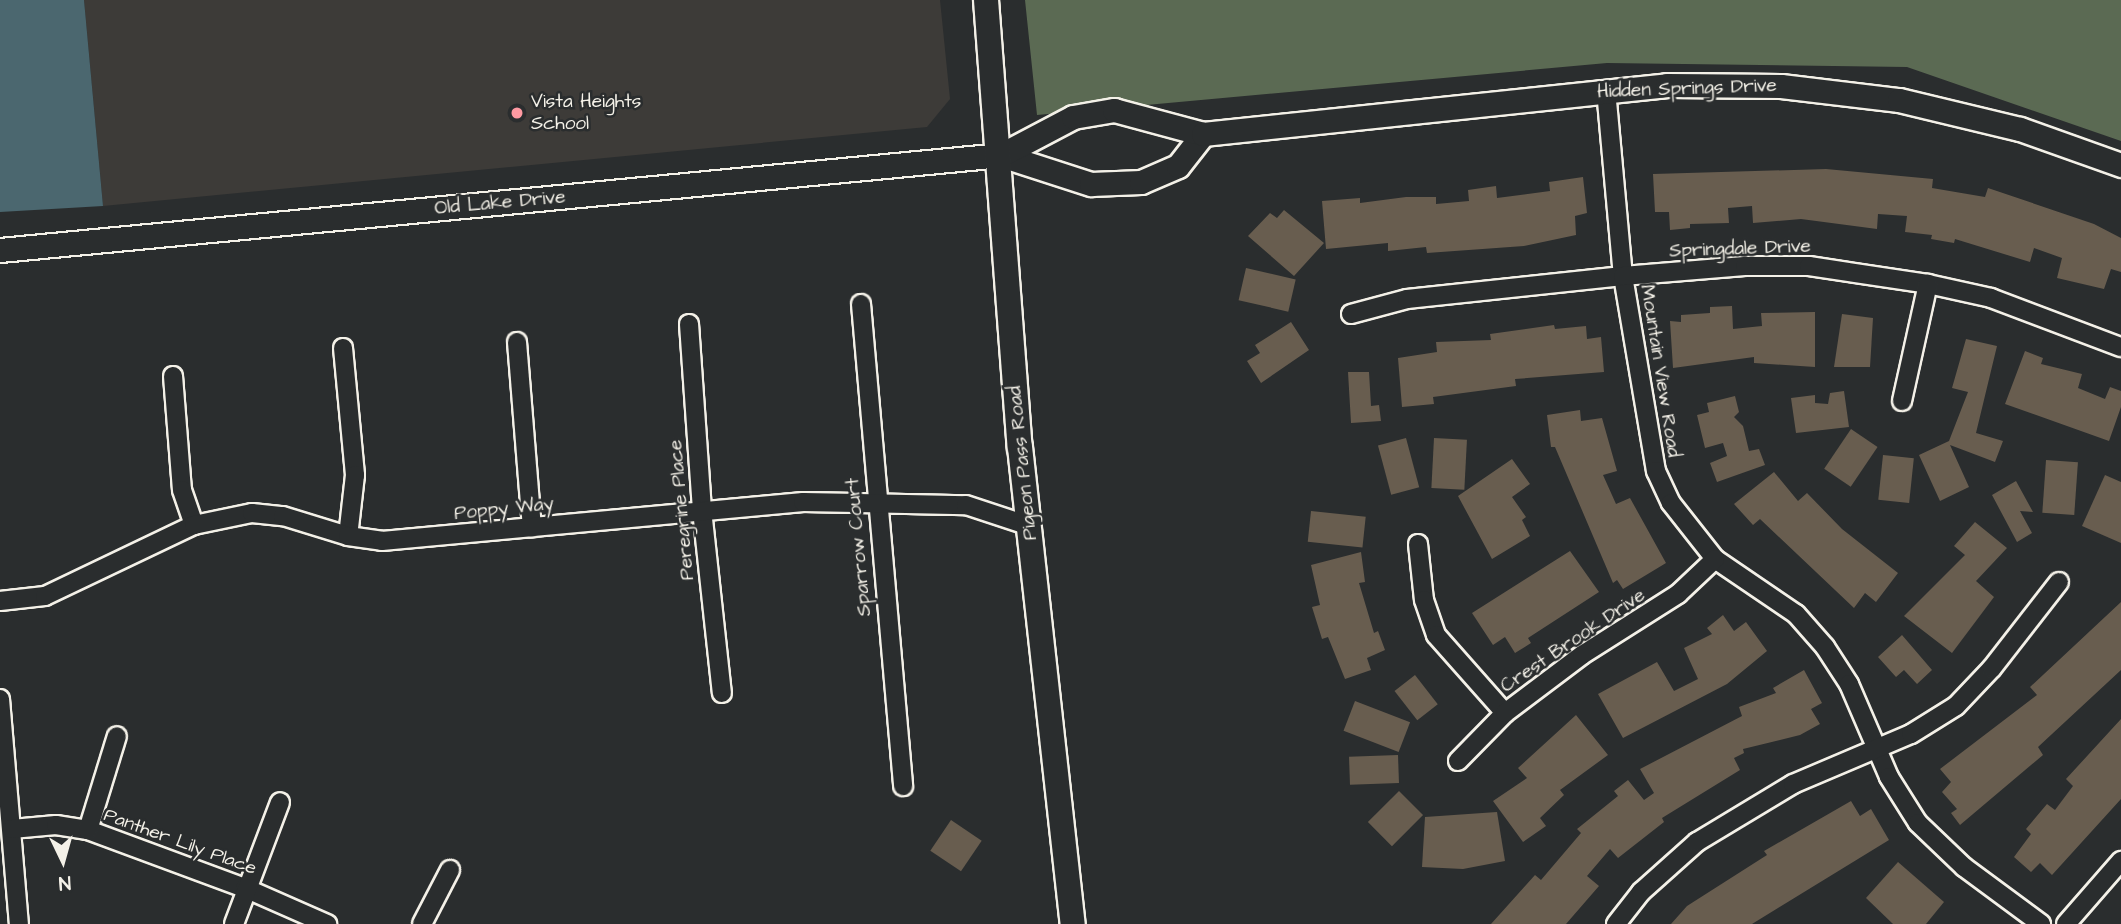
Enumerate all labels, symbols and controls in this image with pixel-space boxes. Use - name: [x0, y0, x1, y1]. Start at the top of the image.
- street label: Hidden Springs Drive: [1597, 74, 1777, 104]
- place label: Vista Heights School: [531, 91, 641, 135]
- marker: Vista Heights School: [509, 105, 525, 121]
- street label: Old Lake Drive: [434, 186, 566, 220]
- street label: Springdale Drive: [1669, 235, 1811, 263]
- street label: Mountain View Road: [1635, 283, 1685, 459]
- street label: Pigeon Pass Road: [1004, 385, 1042, 541]
- street label: Peregrine Place: [665, 439, 699, 581]
- street label: Sparrow Court: [842, 477, 876, 617]
- street label: Poppy Way: [453, 492, 555, 526]
- street label: Crest Brook Drive: [1496, 584, 1650, 698]
- street label: Panther Lily Place: [101, 804, 259, 880]
- north arrow: [28, 826, 98, 896]
- text: N: [58, 868, 72, 896]

